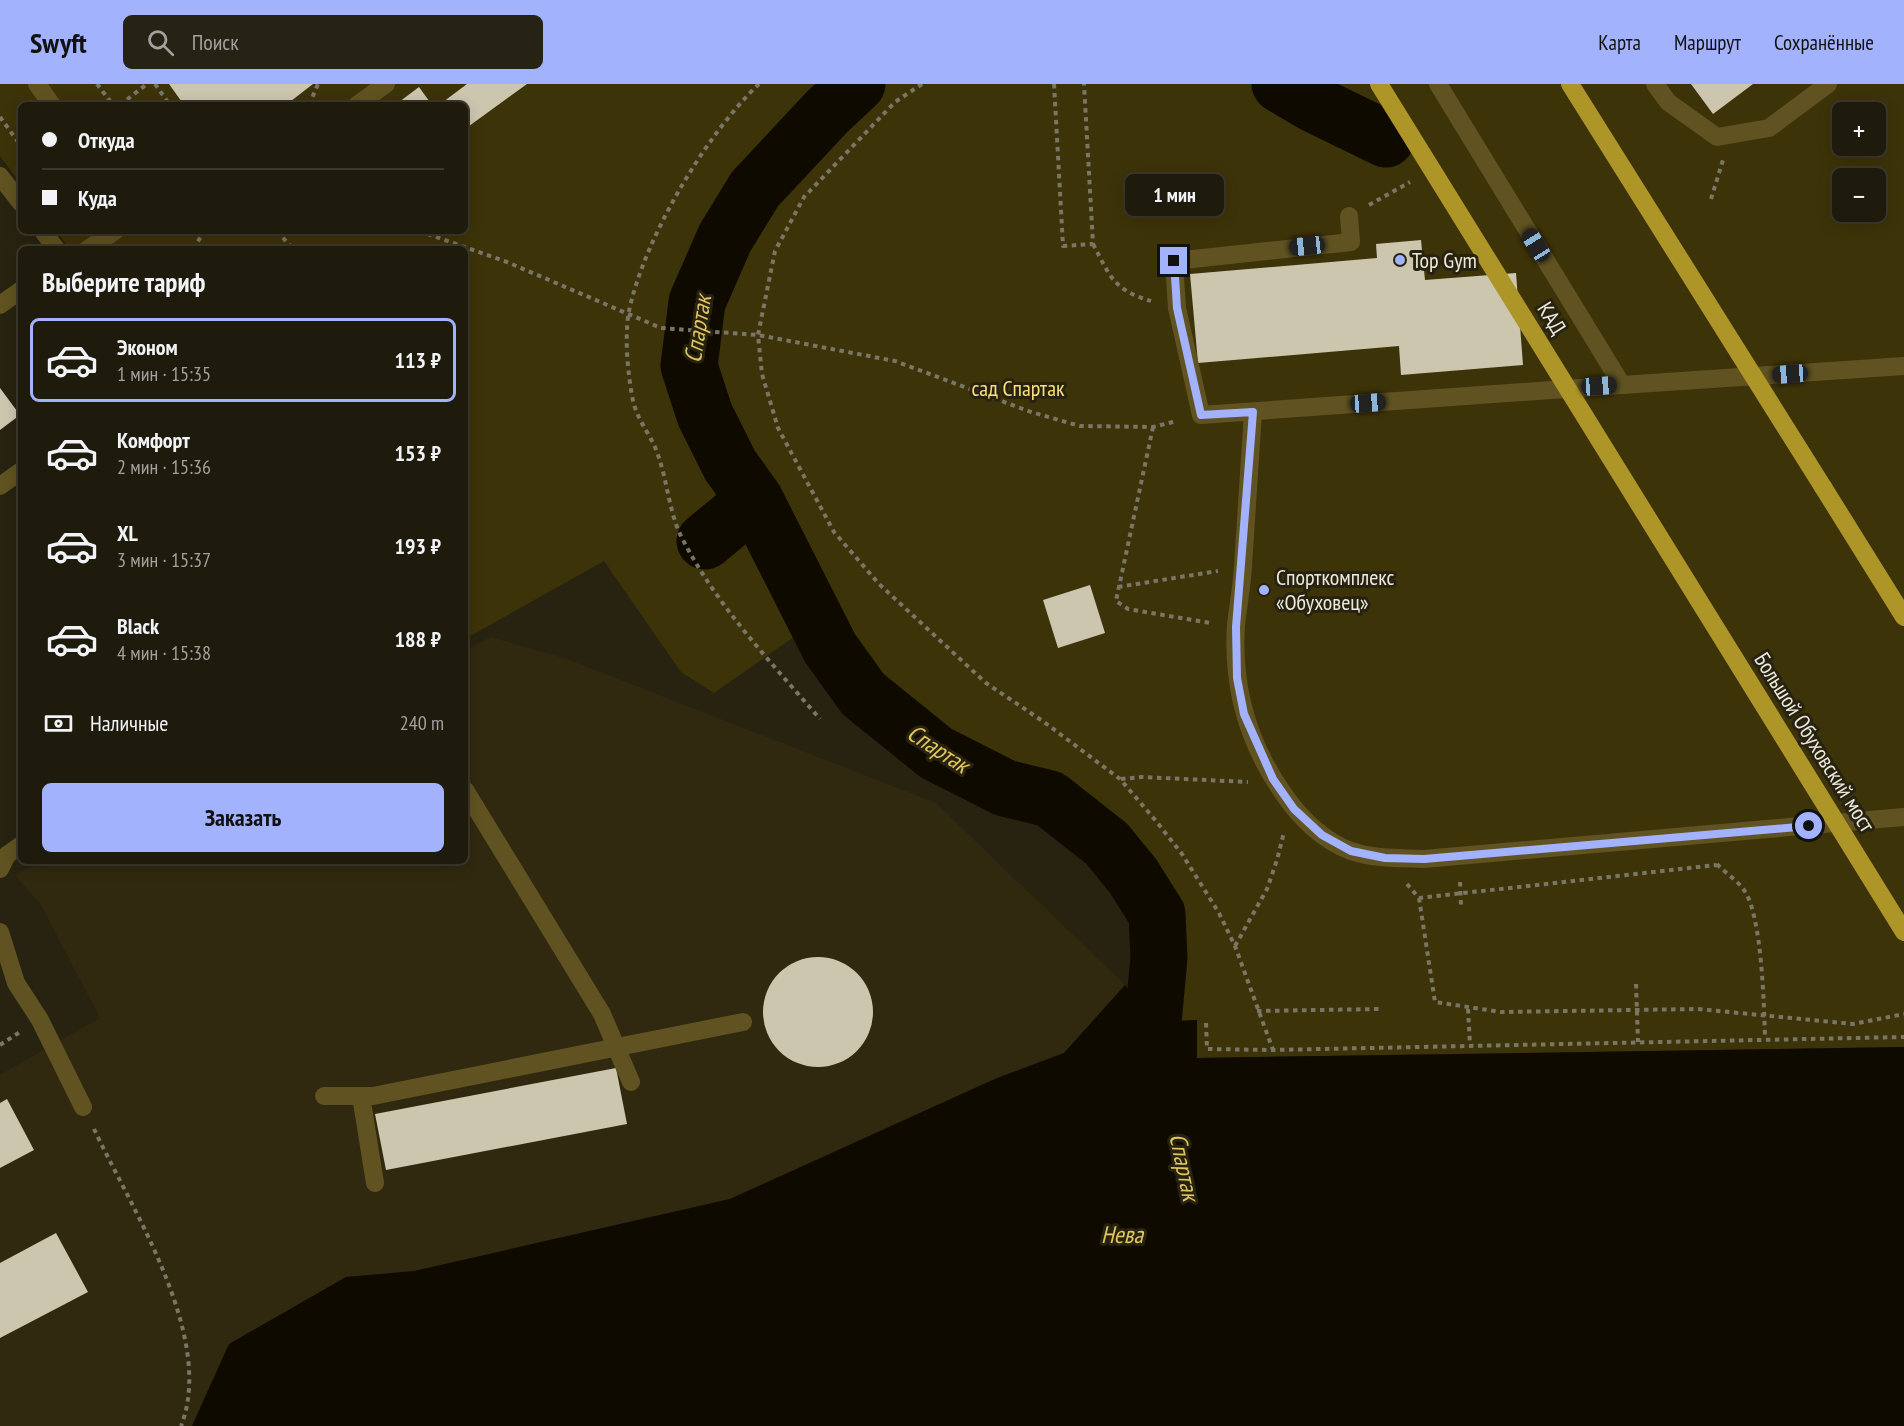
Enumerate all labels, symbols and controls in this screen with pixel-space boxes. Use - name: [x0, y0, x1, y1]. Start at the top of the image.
- search box: [123, 15, 543, 69]
- text: Swyft: [30, 24, 87, 61]
- icon: search: [144, 26, 177, 59]
- text: Поиск: [192, 28, 239, 56]
- text: Карта: [1598, 29, 1641, 56]
- text: Маршрут: [1674, 29, 1741, 56]
- text: Сохранённые: [1774, 29, 1874, 56]
- map controls: [1832, 102, 1886, 222]
- button: +: [1832, 102, 1886, 156]
- text: Откуда: [78, 126, 135, 154]
- button: −: [1832, 168, 1886, 222]
- callout: 1 мин: [1124, 174, 1224, 216]
- text: 1 мин: [1153, 182, 1196, 208]
- text: Куда: [78, 184, 117, 212]
- car: [1519, 225, 1553, 265]
- car: [1288, 235, 1326, 257]
- place label: Top Gym: [1412, 246, 1477, 274]
- route end: [1160, 247, 1187, 274]
- marker: Top Gym: [1393, 253, 1407, 267]
- text: Выберите тариф: [42, 265, 205, 299]
- water label: Спартак: [677, 290, 719, 365]
- street label: КАД: [1531, 297, 1573, 339]
- icon: car: [45, 333, 99, 387]
- text: Эконом: [117, 333, 178, 361]
- text: 113 ₽: [394, 346, 441, 374]
- text: 1 мин · 15:35: [117, 361, 211, 387]
- car: [1771, 364, 1809, 384]
- park label: сад Спартак: [972, 374, 1065, 402]
- car: [1580, 376, 1618, 396]
- car: [1349, 393, 1387, 413]
- icon: car: [45, 426, 99, 480]
- text: Комфорт: [117, 426, 190, 454]
- text: 153 ₽: [394, 439, 441, 467]
- text: 2 мин · 15:36: [117, 454, 211, 480]
- icon: car: [45, 519, 99, 573]
- text: XL: [117, 519, 138, 547]
- text: 193 ₽: [394, 532, 441, 560]
- text: 3 мин · 15:37: [117, 547, 211, 573]
- place label: Спорткомплекс «Обуховец»: [1276, 563, 1395, 616]
- marker: Спорткомплекс «Обуховец»: [1257, 583, 1271, 597]
- icon: car: [45, 612, 99, 666]
- text: Black: [117, 612, 159, 640]
- text: 188 ₽: [394, 625, 441, 653]
- text: 4 мин · 15:38: [117, 640, 211, 666]
- street label: Большой Обуховский мост: [1749, 647, 1882, 838]
- icon: cash: [42, 707, 75, 740]
- text: Наличные: [90, 709, 168, 737]
- text: 240 m: [400, 710, 444, 736]
- water label: Спартак: [901, 717, 977, 781]
- button: Заказать: [42, 783, 444, 852]
- route start: [1795, 812, 1822, 839]
- water label: Спартак: [1162, 1131, 1207, 1206]
- water label: Нева: [1101, 1219, 1144, 1250]

